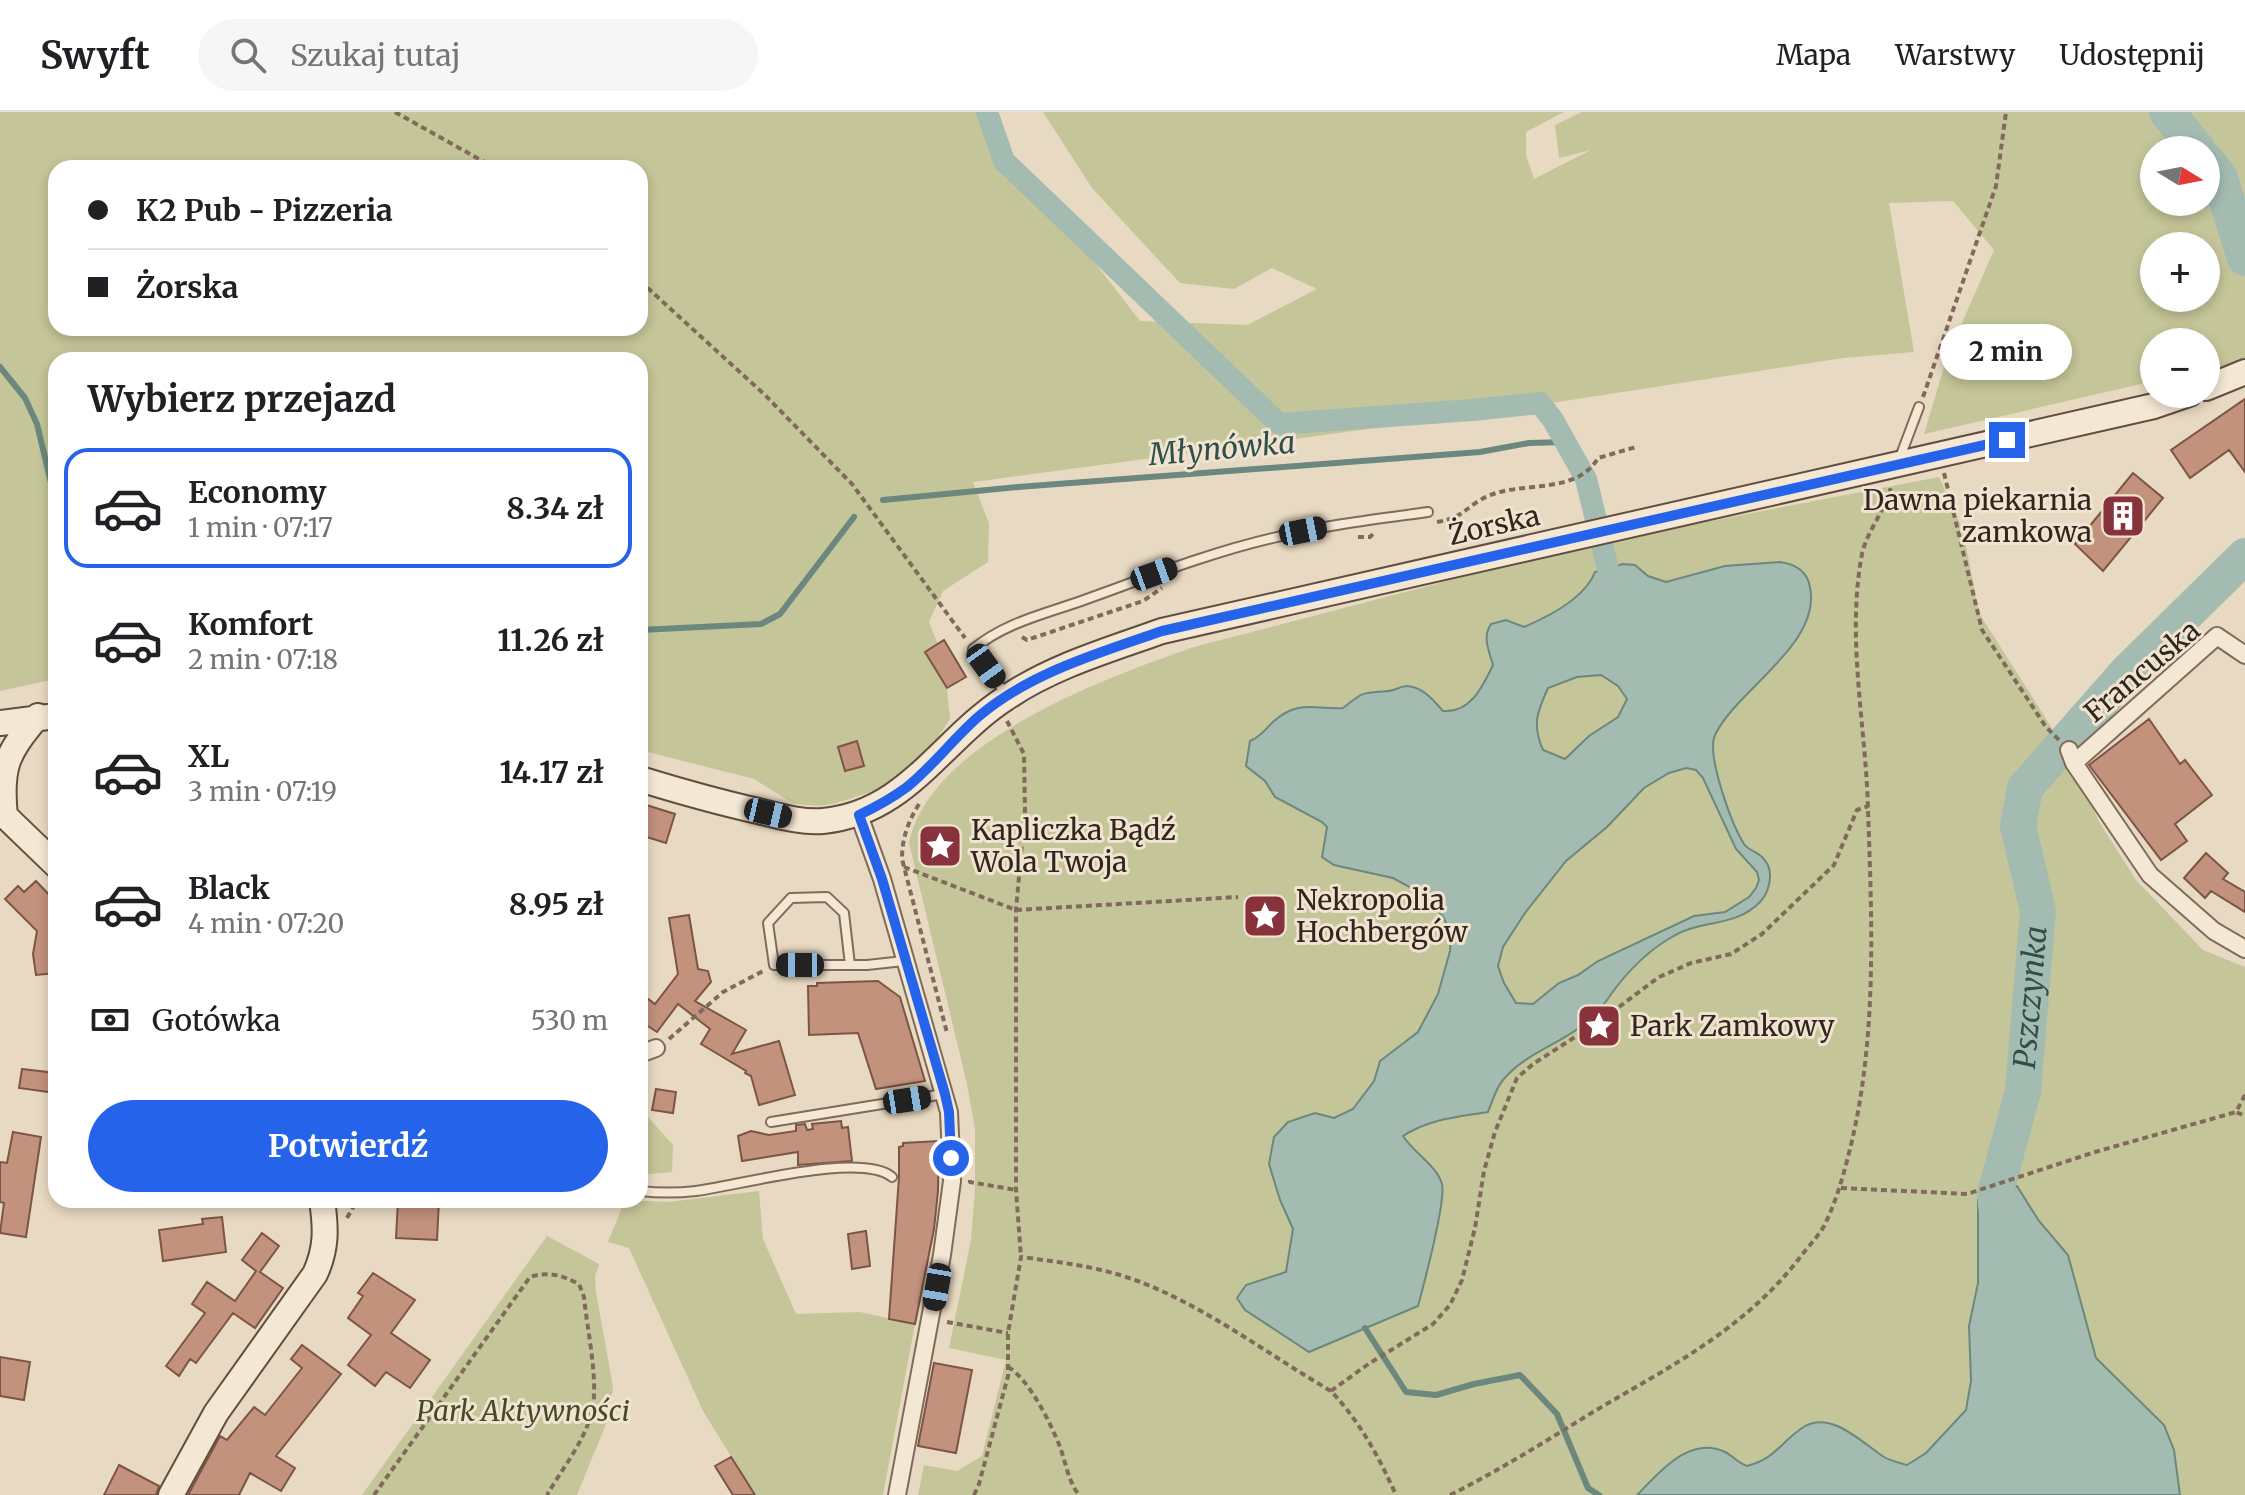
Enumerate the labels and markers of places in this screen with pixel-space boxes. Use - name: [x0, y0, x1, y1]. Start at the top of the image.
- place label: Dawna piekarnia zamkowa: [1863, 482, 2092, 550]
- building icon: Dawna piekarnia zamkowa: [2099, 492, 2147, 540]
- place label: Kapliczka Bądź Wola Twoja: [970, 812, 1176, 880]
- place icon: Kapliczka Bądź Wola Twoja: [916, 822, 964, 870]
- place label: Nekropolia Hochbergów: [1296, 882, 1468, 950]
- place icon: Nekropolia Hochbergów: [1241, 892, 1289, 940]
- place icon: Park Zamkowy: [1575, 1002, 1623, 1050]
- place label: Park Zamkowy: [1630, 1008, 1835, 1044]

